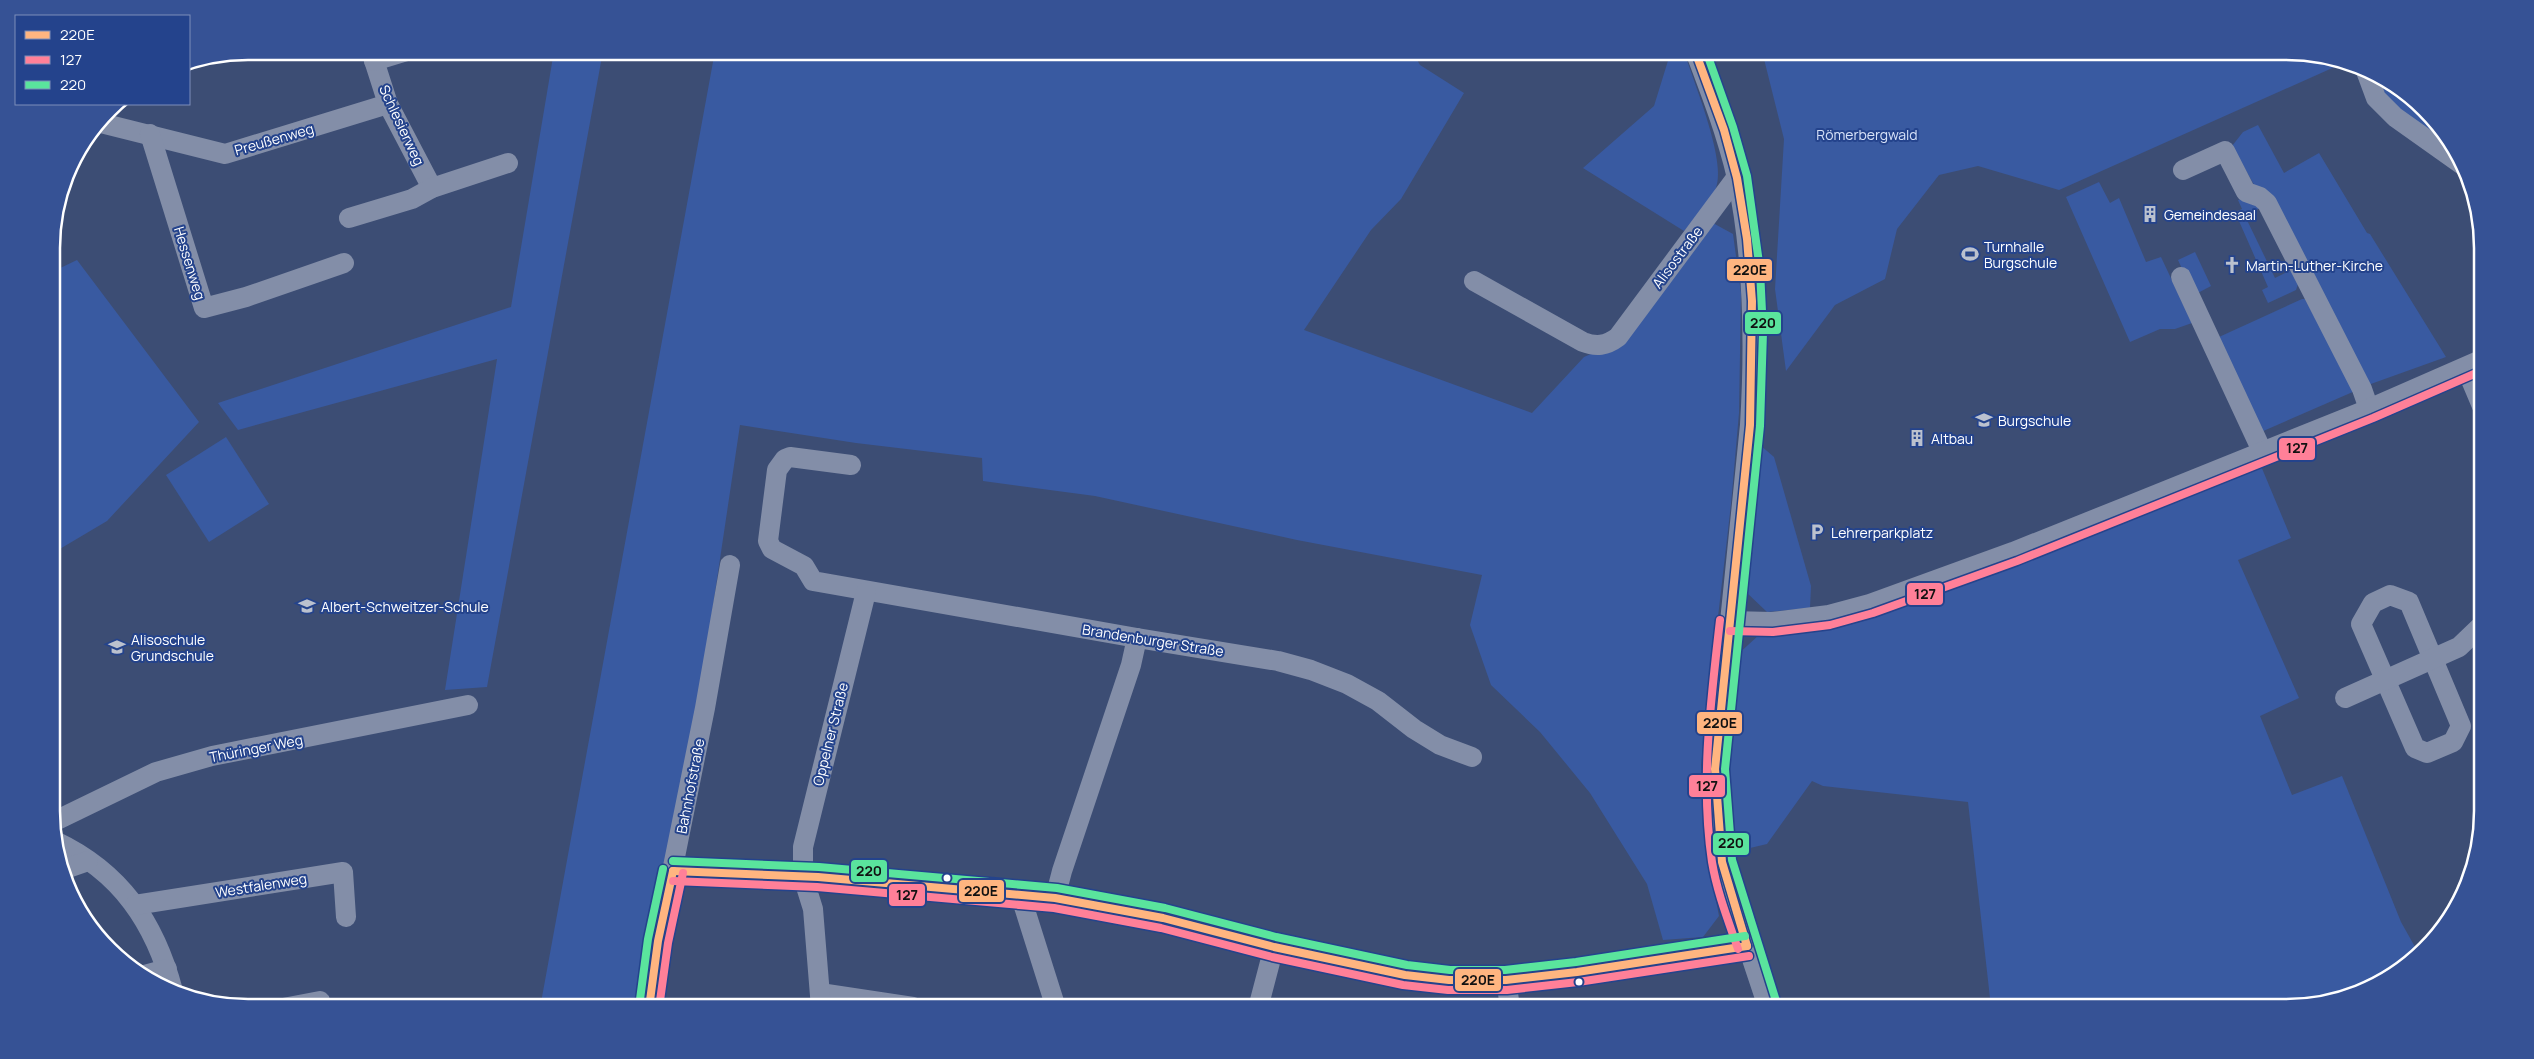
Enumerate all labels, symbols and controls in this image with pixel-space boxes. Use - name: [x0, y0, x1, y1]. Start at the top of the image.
- legend: [15, 15, 190, 105]
- text: 220E: [60, 24, 95, 45]
- text: 127: [60, 49, 82, 70]
- text: 220: [60, 74, 86, 95]
- street label: Schlesierweg: [375, 82, 429, 168]
- street label: Preußenweg: [232, 119, 316, 159]
- park label: Römerbergwald: [1816, 125, 1918, 144]
- building icon: Gemeindesaal: [2140, 204, 2160, 224]
- place label: Gemeindesaal: [2164, 205, 2256, 224]
- street label: Alisostraße: [1647, 222, 1707, 292]
- street label: Hessenweg: [170, 224, 210, 302]
- place label: Turnhalle Burgschule: [1984, 237, 2057, 272]
- sports icon: Turnhalle Burgschule: [1960, 244, 1980, 264]
- church icon: Martin-Luther-Kirche: [2222, 255, 2242, 275]
- place label: Martin-Luther-Kirche: [2246, 256, 2383, 275]
- line badge: 220E: [1726, 258, 1773, 282]
- text: 220E: [1733, 260, 1767, 279]
- line badge: 220: [1744, 311, 1782, 335]
- text: 220: [1750, 313, 1776, 332]
- school or university icon: Burgschule: [1974, 410, 1994, 430]
- place label: Burgschule: [1998, 411, 2071, 430]
- building icon: Altbau: [1907, 428, 1927, 448]
- place label: Altbau: [1931, 429, 1973, 448]
- line badge: 127: [2278, 437, 2316, 461]
- text: 127: [2286, 438, 2308, 457]
- parking icon: Lehrerparkplatz: [1807, 522, 1827, 542]
- place label: Lehrerparkplatz: [1831, 523, 1933, 542]
- line badge: 127: [1906, 582, 1944, 606]
- text: 127: [1914, 584, 1936, 603]
- school or university icon: Albert-Schweitzer-Schule: [297, 596, 317, 616]
- place label: Albert-Schweitzer-Schule: [321, 597, 489, 616]
- street label: Brandenburger Straße: [1081, 619, 1225, 661]
- place label: Alisoschule Grundschule: [131, 630, 214, 665]
- school or university icon: Alisoschule Grundschule: [107, 637, 127, 657]
- street label: Oppelner Straße: [808, 680, 852, 788]
- line badge: 220E: [1696, 711, 1743, 735]
- text: 220E: [1703, 713, 1737, 732]
- street label: Thüringer Weg: [208, 730, 304, 766]
- street label: Bahnhofstraße: [671, 737, 709, 835]
- line badge: 127: [1688, 774, 1726, 798]
- text: 127: [1696, 776, 1718, 795]
- line badge: 220: [1712, 832, 1750, 856]
- text: 220: [1718, 833, 1744, 852]
- line badge: 220: [850, 859, 888, 883]
- text: 220: [856, 861, 882, 880]
- street label: Westfalenweg: [214, 868, 308, 902]
- unlabelled marker: [942, 873, 952, 883]
- line badge: 220E: [958, 879, 1005, 903]
- text: 220E: [964, 881, 998, 900]
- line badge: 127: [888, 883, 926, 907]
- text: 127: [896, 885, 918, 904]
- line badge: 220E: [1454, 968, 1502, 992]
- text: 220E: [1461, 970, 1495, 989]
- unlabelled marker: [1574, 977, 1584, 987]

